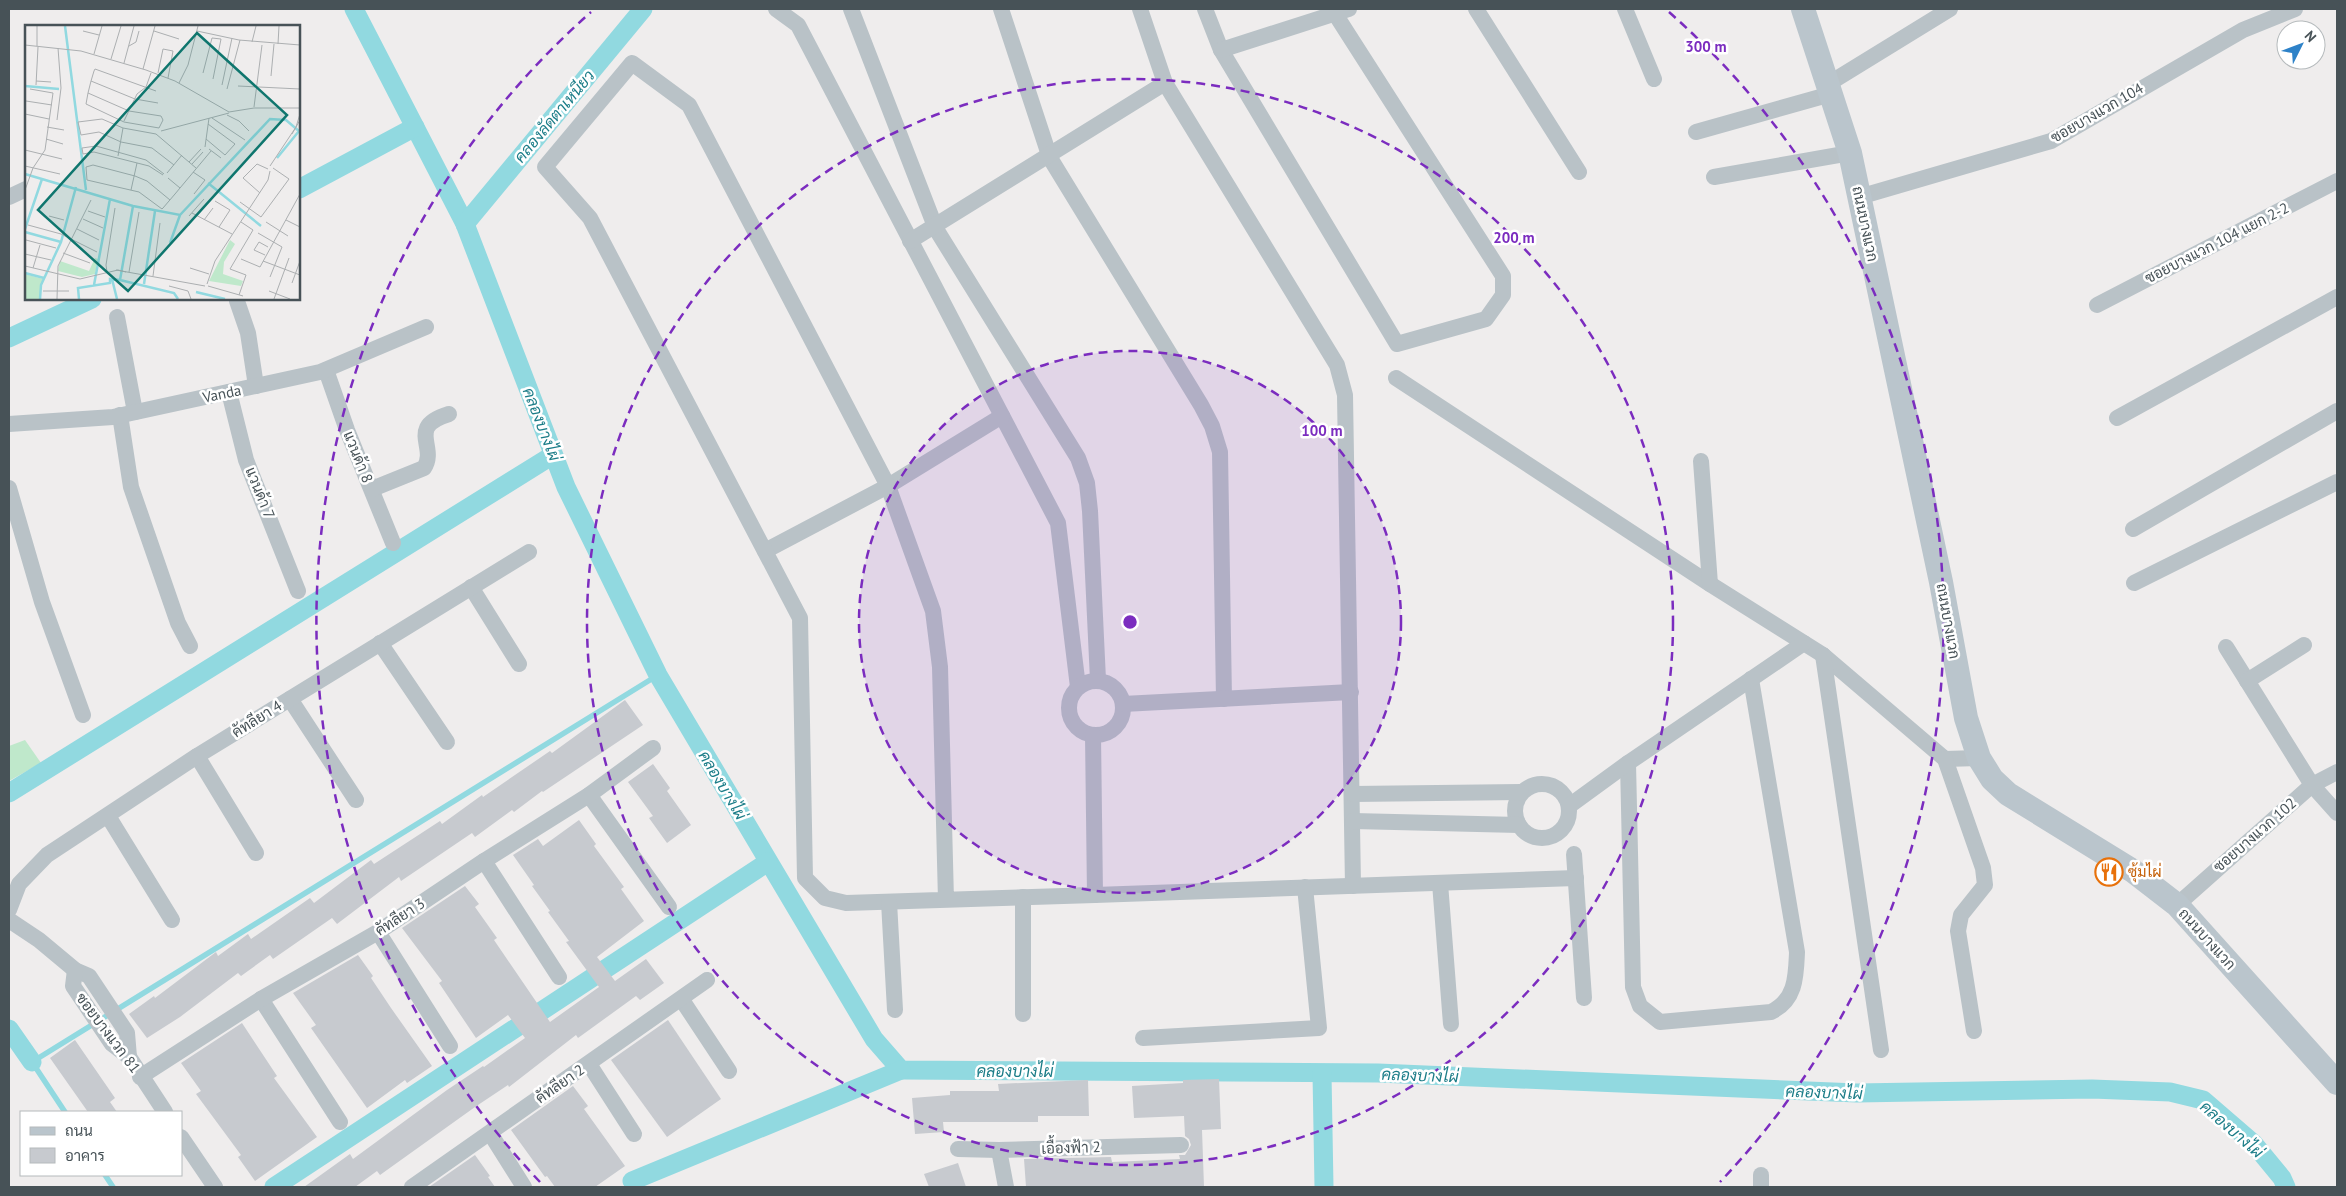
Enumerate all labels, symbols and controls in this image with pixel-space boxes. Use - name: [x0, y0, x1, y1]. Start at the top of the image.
- north arrow: [2276, 20, 2326, 70]
- inset map: [25, 25, 300, 300]
- text: N: [2301, 27, 2320, 46]
- text: 300 m: [1685, 37, 1727, 56]
- water label: คลองลัดตาเหนียว: [509, 65, 598, 166]
- street label: ซอยบางแวก 104: [2047, 78, 2146, 147]
- street label: ถนนบางแวก: [1848, 184, 1883, 263]
- street label: ซอยบางแวก 104 แยก 2-2: [2141, 198, 2292, 287]
- text: 200 m: [1493, 228, 1535, 247]
- street label: Vanda: [200, 380, 243, 407]
- water label: คลองบางไผ่: [519, 384, 566, 465]
- text: 100 m: [1301, 421, 1343, 440]
- street label: แวนด้า 8: [339, 428, 377, 486]
- street label: แวนด้า 7: [241, 464, 279, 522]
- street label: ถนนบางแวก: [1932, 582, 1964, 660]
- centre of rings: [1121, 613, 1139, 631]
- street label: คัทลียา 4: [228, 696, 285, 741]
- water label: คลองบางไผ่: [695, 746, 753, 824]
- street label: ซอยบางแวก 102: [2209, 793, 2300, 876]
- restaurant icon: ซุ้มไผ่: [2094, 857, 2124, 887]
- place label: ซุ้มไผ่: [2128, 862, 2162, 883]
- street label: คัทลียา 3: [371, 893, 428, 940]
- street label: ถนนบางแวก: [2175, 904, 2240, 973]
- street label: ซอยบางแวก 81: [72, 989, 145, 1077]
- street label: คัทลียา 2: [531, 1060, 588, 1107]
- water label: คลองบางไผ่: [976, 1060, 1055, 1081]
- water label: คลองบางไผ่: [1381, 1063, 1460, 1086]
- water label: คลองบางไผ่: [1785, 1080, 1864, 1103]
- water label: คลองบางไผ่: [2196, 1095, 2269, 1163]
- legend: [20, 1111, 182, 1176]
- text: ถนน: [65, 1121, 93, 1140]
- street label: เอื้องฟ้า 2: [1041, 1132, 1101, 1158]
- text: อาคาร: [65, 1146, 105, 1165]

